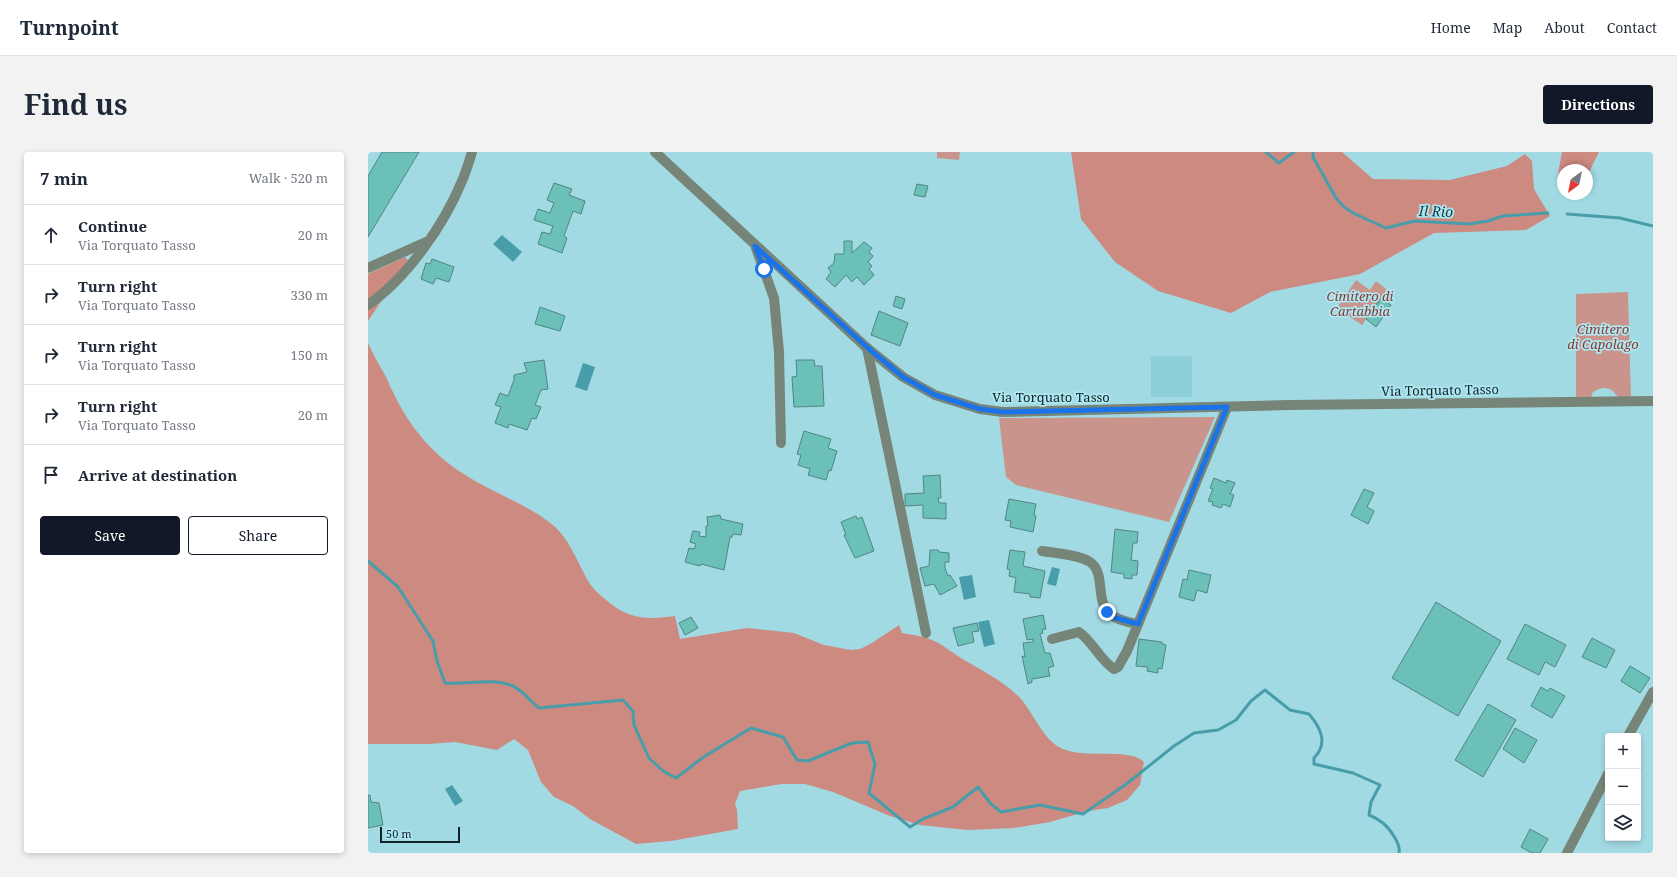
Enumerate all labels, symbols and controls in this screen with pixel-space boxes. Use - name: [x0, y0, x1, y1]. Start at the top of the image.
- text: Turnpoint: [20, 15, 119, 41]
- text: Home: [1431, 18, 1471, 37]
- text: Map: [1493, 18, 1522, 37]
- text: About: [1544, 18, 1585, 37]
- text: Contact: [1607, 18, 1657, 37]
- text: Find us: [24, 85, 128, 123]
- button: Directions: [1543, 85, 1653, 124]
- north arrow: [1557, 164, 1593, 200]
- text: 7 min: [40, 167, 88, 190]
- text: Walk · 520 m: [249, 169, 328, 187]
- water label: Il Rio: [1417, 201, 1454, 221]
- text: Continue: [78, 216, 147, 236]
- icon: ahead: [40, 224, 62, 246]
- text: 20 m: [298, 226, 328, 244]
- text: Via Torquato Tasso: [78, 236, 196, 254]
- route start: [755, 260, 773, 278]
- text: Turn right: [78, 276, 157, 296]
- icon: right: [40, 284, 62, 306]
- text: 330 m: [291, 286, 328, 304]
- park label: Cimitero di Cartabbia: [1326, 287, 1394, 320]
- text: Via Torquato Tasso: [78, 296, 196, 314]
- park label: Cimitero di Capolago: [1567, 320, 1639, 353]
- text: Turn right: [78, 336, 157, 356]
- icon: right: [40, 344, 62, 366]
- text: 150 m: [291, 346, 328, 364]
- text: Via Torquato Tasso: [78, 356, 196, 374]
- street label: Via Torquato Tasso: [1381, 380, 1499, 400]
- street label: Via Torquato Tasso: [992, 388, 1110, 406]
- text: Turn right: [78, 396, 157, 416]
- icon: right: [40, 404, 62, 426]
- text: 20 m: [298, 406, 328, 424]
- text: Via Torquato Tasso: [78, 416, 196, 434]
- icon: arrive: [40, 464, 62, 486]
- text: Arrive at destination: [78, 465, 237, 485]
- button: Save: [40, 516, 180, 555]
- button: Share: [188, 516, 328, 555]
- route end: [1098, 603, 1116, 621]
- map controls: [1605, 733, 1641, 841]
- button: +: [1605, 733, 1641, 769]
- button: −: [1605, 769, 1641, 805]
- button: layers: [1605, 805, 1641, 841]
- scale bar: [380, 825, 460, 844]
- text: 50 m: [386, 826, 412, 841]

